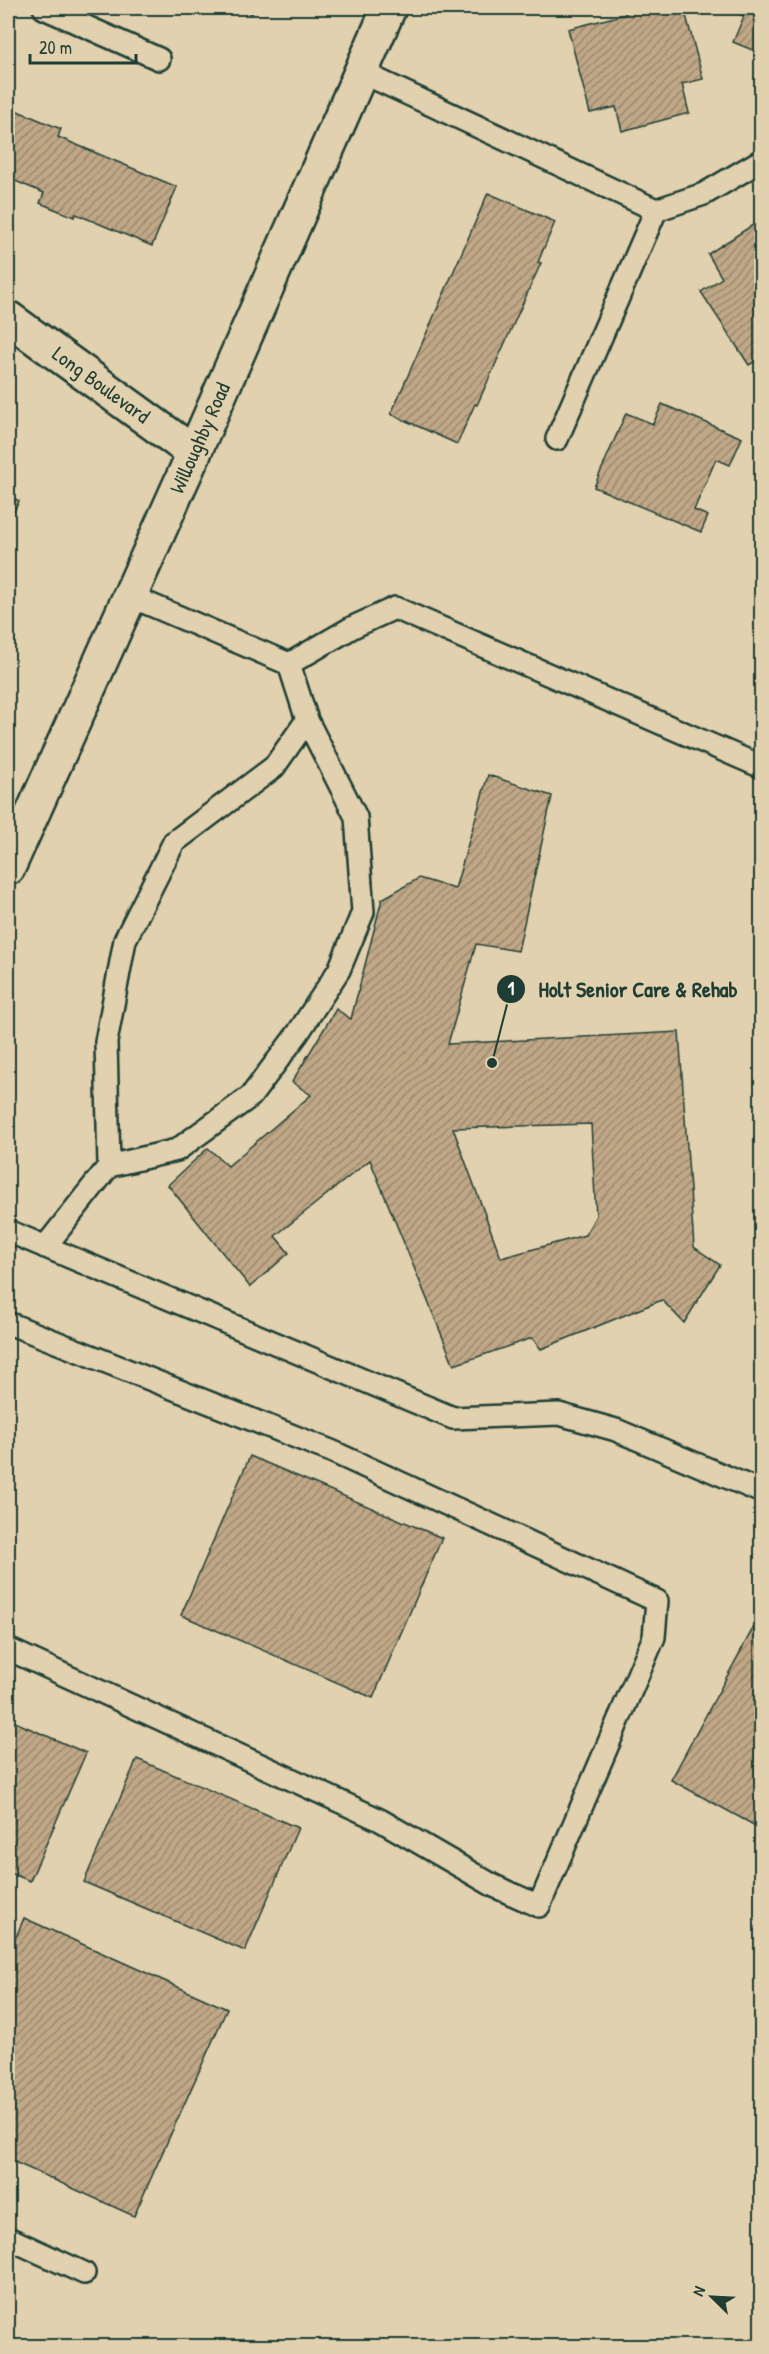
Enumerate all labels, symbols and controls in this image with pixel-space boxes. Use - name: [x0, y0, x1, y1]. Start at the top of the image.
- scale bar: [30, 27, 136, 65]
- text: 20 m: [39, 35, 72, 60]
- street label: Long Boulevard: [47, 339, 156, 430]
- street label: Willoughby Road: [162, 378, 237, 498]
- callout: Holt Senior Care & Rehab: [496, 969, 749, 1009]
- text: Holt Senior Care & Rehab: [538, 974, 738, 1004]
- text: 1: [508, 976, 515, 1001]
- north arrow: [682, 2267, 742, 2327]
- text: N: [687, 2282, 710, 2299]

